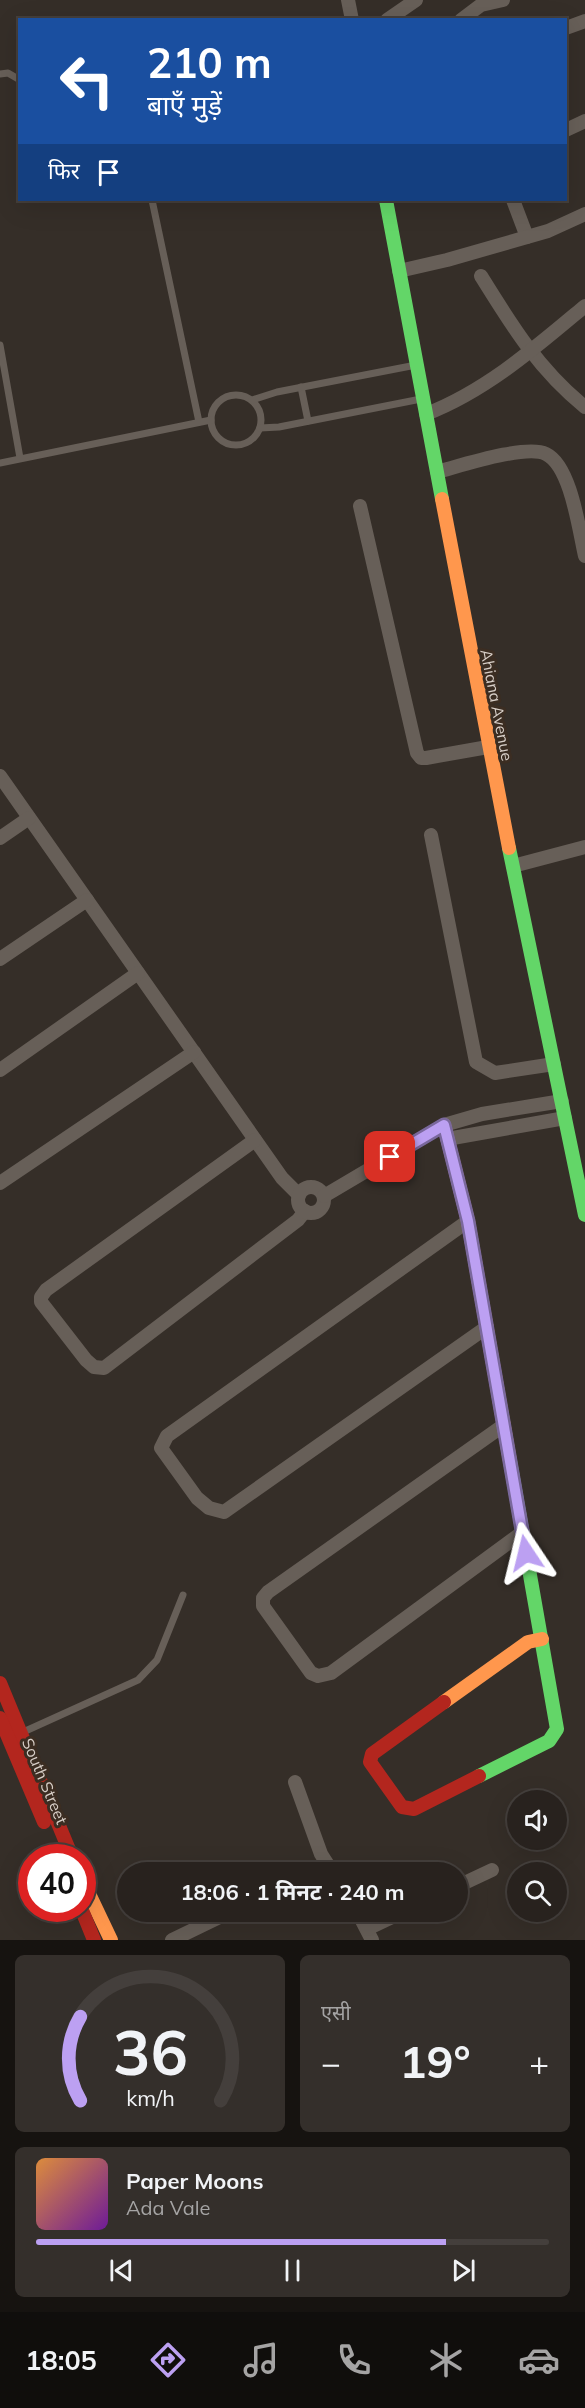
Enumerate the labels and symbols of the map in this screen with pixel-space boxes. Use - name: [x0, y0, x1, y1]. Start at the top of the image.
- street label: Ahiana Avenue: [476, 647, 518, 763]
- pin: [364, 1131, 415, 1182]
- position arrow: [494, 1521, 558, 1585]
- street label: South Street: [18, 1735, 72, 1827]
- speed limit sign: 40: [18, 1844, 96, 1922]

